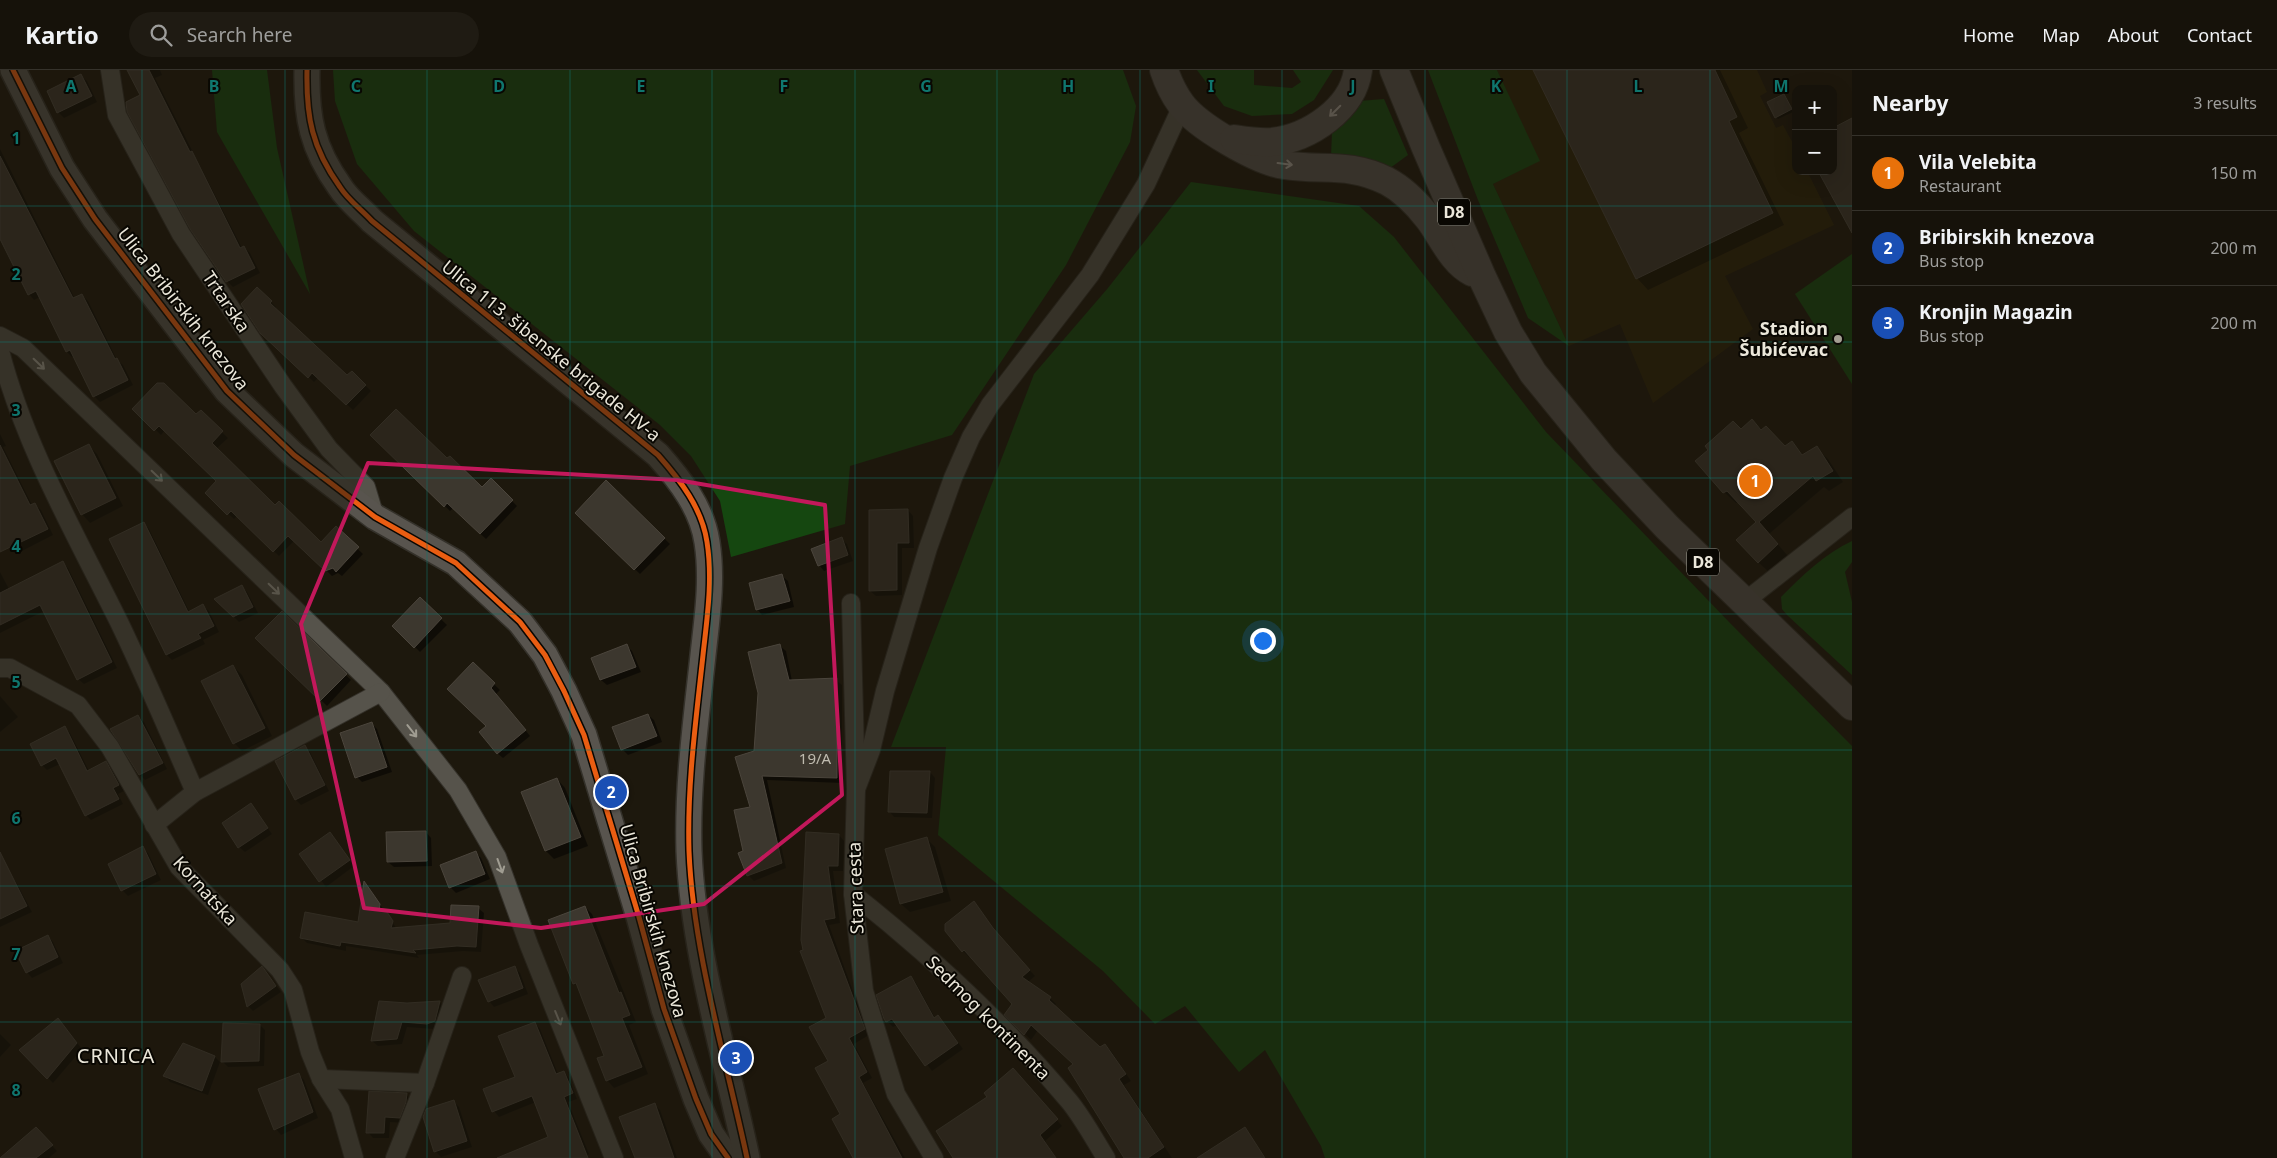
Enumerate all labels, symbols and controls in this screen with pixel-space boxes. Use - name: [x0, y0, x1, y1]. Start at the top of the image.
- search box: [129, 12, 479, 57]
- text: Kartio: [25, 18, 99, 51]
- icon: search: [147, 21, 175, 49]
- text: Search here: [187, 22, 292, 48]
- text: Home: [1963, 23, 2014, 47]
- text: Map: [2042, 23, 2080, 47]
- text: About: [2108, 23, 2159, 47]
- text: Contact: [2187, 23, 2252, 47]
- text: A: [65, 75, 77, 97]
- text: B: [209, 75, 219, 97]
- text: C: [351, 75, 361, 97]
- text: D: [493, 75, 505, 97]
- text: E: [637, 75, 646, 97]
- text: F: [780, 75, 788, 97]
- text: G: [920, 75, 932, 97]
- text: H: [1062, 75, 1074, 97]
- text: I: [1208, 75, 1214, 97]
- text: J: [1348, 75, 1356, 97]
- text: K: [1491, 75, 1502, 97]
- text: L: [1634, 75, 1643, 97]
- text: M: [1773, 75, 1789, 97]
- map controls: [1792, 85, 1837, 175]
- button: +: [1792, 85, 1837, 130]
- text: Nearby: [1872, 89, 1948, 117]
- text: 3 results: [2193, 92, 2257, 114]
- one-way arrow: [1329, 105, 1341, 118]
- text: 1: [11, 127, 21, 149]
- button: −: [1792, 130, 1837, 175]
- text: Vila Velebita: [1919, 149, 2037, 175]
- one-way arrow: [1277, 159, 1293, 169]
- text: 1: [1883, 162, 1893, 184]
- text: 150 m: [2210, 162, 2257, 184]
- text: Restaurant: [1919, 175, 2001, 197]
- road number: D8: [1438, 198, 1470, 226]
- street label: Ulica Bribirskih knezova: [113, 222, 255, 395]
- text: Bribirskih knezova: [1919, 224, 2095, 250]
- text: 2: [1883, 237, 1893, 259]
- text: 200 m: [2210, 237, 2257, 259]
- text: Bus stop: [1919, 250, 1984, 272]
- street label: Ulica 113. šibenske brigade HV-a: [437, 254, 666, 446]
- text: 2: [11, 263, 21, 285]
- street label: Trtarska: [198, 266, 256, 337]
- text: Kronjin Magazin: [1919, 299, 2073, 325]
- text: 3: [1883, 312, 1893, 334]
- text: 200 m: [2210, 312, 2257, 334]
- place label: Stadion Šubićevac: [1740, 316, 1828, 361]
- text: Bus stop: [1919, 325, 1984, 347]
- marker: Stadion Šubićevac: [1832, 333, 1844, 345]
- one-way arrow: [33, 358, 46, 370]
- text: 3: [11, 399, 21, 421]
- pin: 1: [1739, 462, 1771, 500]
- one-way arrow: [150, 470, 163, 482]
- text: 4: [11, 535, 21, 557]
- road number: D8: [1687, 548, 1719, 576]
- one-way arrow: [267, 583, 280, 595]
- your location: [1250, 628, 1276, 654]
- text: 5: [11, 671, 21, 693]
- one-way arrow: [406, 724, 417, 737]
- house number: 19/A: [799, 748, 832, 768]
- pin: 2: [595, 773, 627, 811]
- text: 6: [11, 807, 21, 829]
- street label: Ulica Bribirskih knezova: [615, 821, 693, 1020]
- street label: Stara cesta: [841, 841, 869, 935]
- street label: Kornatska: [168, 851, 243, 930]
- one-way arrow: [496, 858, 505, 873]
- text: 7: [11, 943, 21, 965]
- street label: Sedmog kontinenta: [921, 950, 1056, 1085]
- one-way arrow: [554, 1010, 563, 1025]
- pin: 3: [720, 1039, 752, 1077]
- district label: CRNICA: [77, 1042, 155, 1069]
- text: 8: [11, 1079, 21, 1101]

